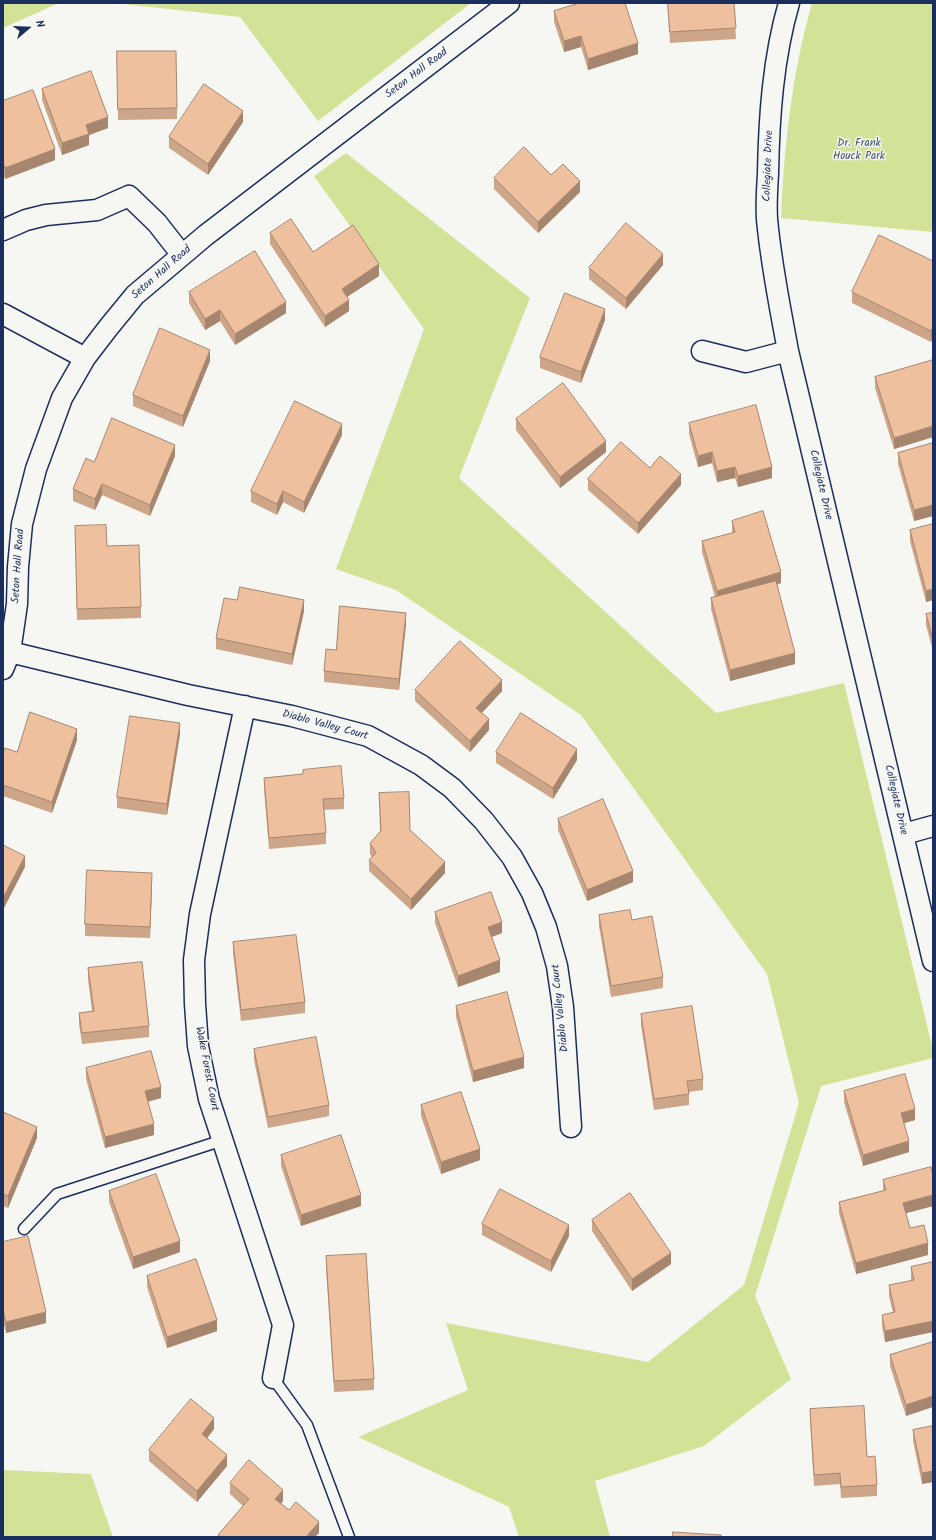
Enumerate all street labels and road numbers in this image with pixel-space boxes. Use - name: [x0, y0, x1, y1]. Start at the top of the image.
- street label: Seton Hall Road: [383, 46, 451, 102]
- street label: Collegiate Drive: [761, 130, 777, 202]
- street label: Seton Hall Road: [129, 244, 195, 302]
- street label: Collegiate Drive: [806, 449, 834, 521]
- street label: Seton Hall Road: [10, 528, 28, 604]
- street label: Diablo Valley Court: [281, 708, 369, 744]
- street label: Collegiate Drive: [881, 764, 909, 836]
- street label: Diablo Valley Court: [550, 963, 572, 1053]
- street label: Wake Forest Court: [191, 1026, 221, 1112]

